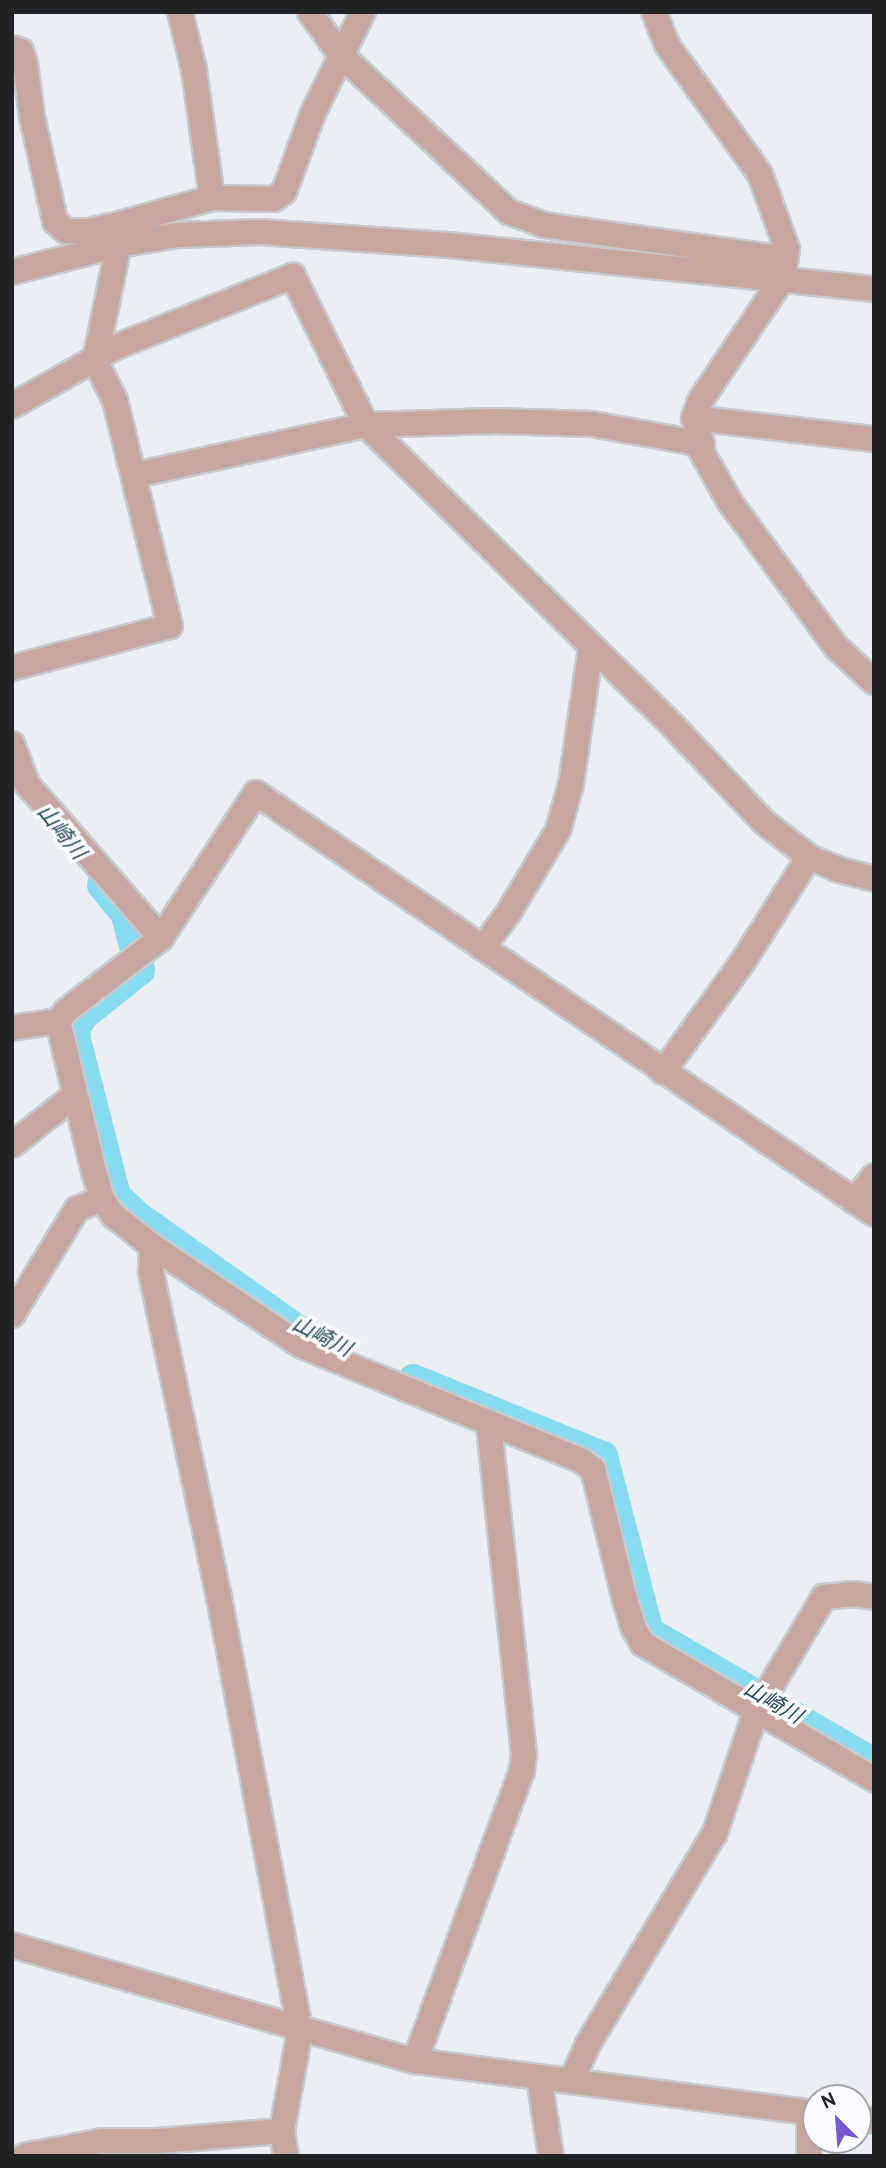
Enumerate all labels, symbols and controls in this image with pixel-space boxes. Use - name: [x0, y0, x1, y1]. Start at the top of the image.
- water label: 山崎川: [30, 801, 90, 865]
- water label: 山崎川: [287, 1312, 355, 1364]
- water label: 山崎川: [738, 1677, 806, 1731]
- north arrow: [802, 2084, 872, 2154]
- text: N: [818, 2088, 840, 2116]

